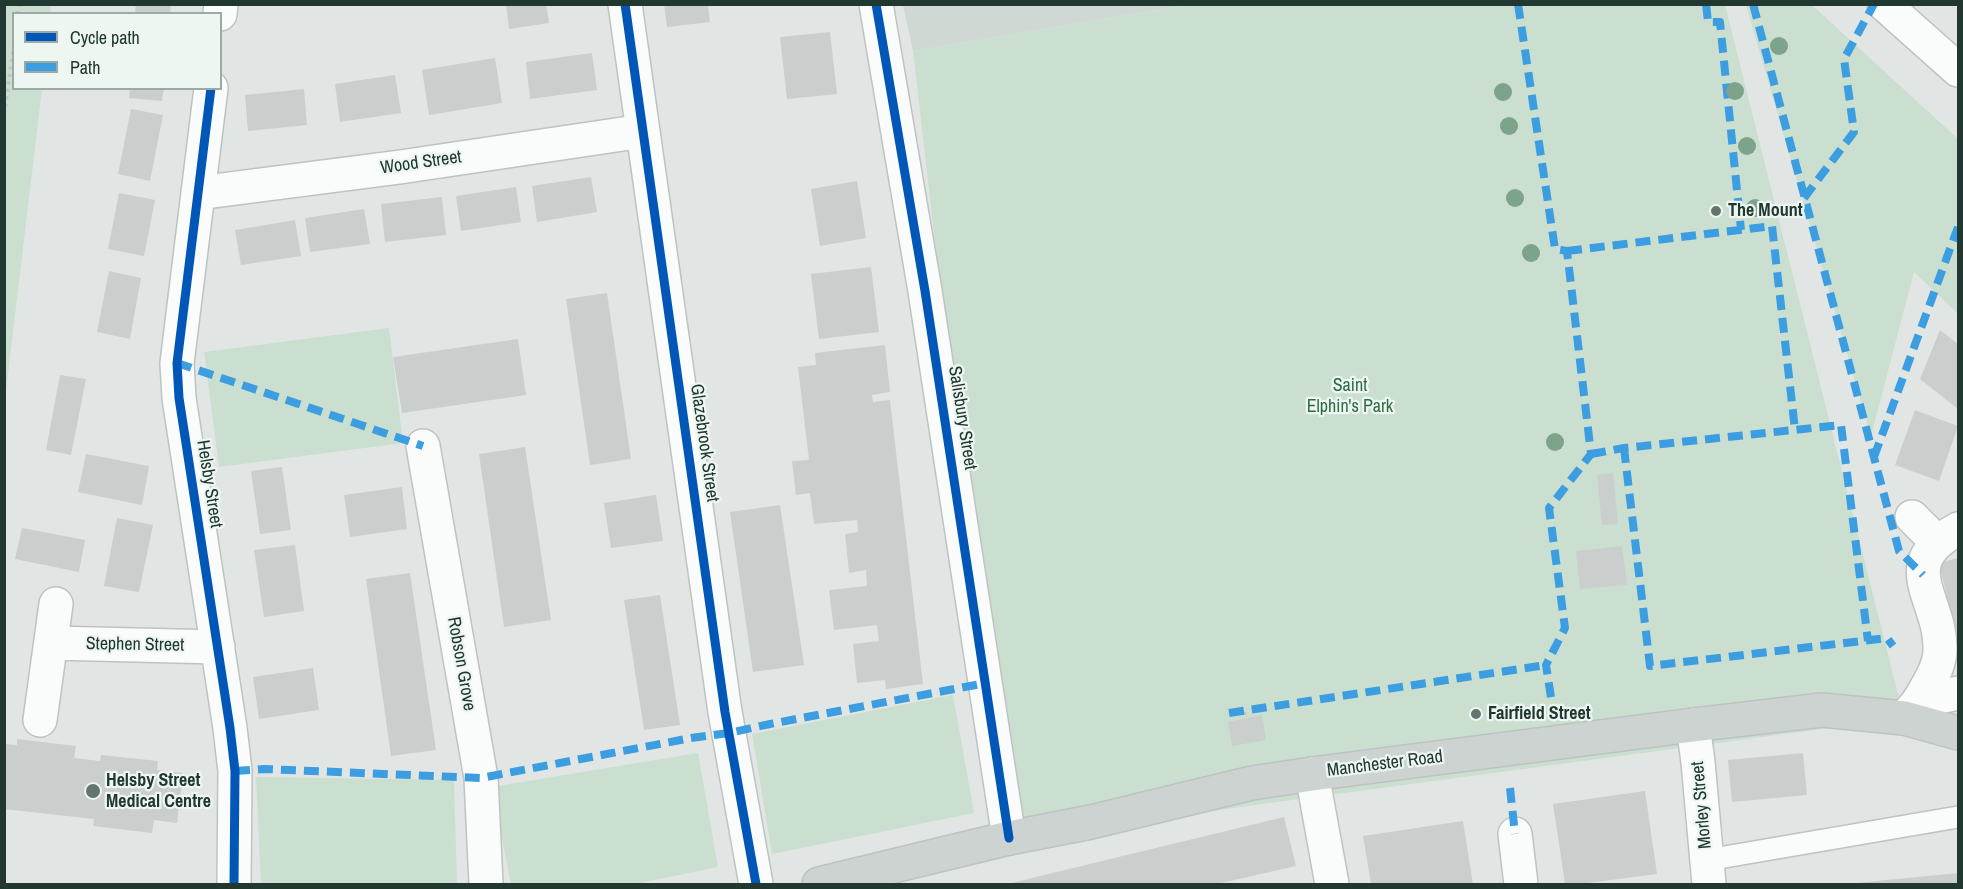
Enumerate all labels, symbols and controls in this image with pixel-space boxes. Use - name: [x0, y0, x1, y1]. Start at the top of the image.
- legend: [12, 12, 222, 90]
- text: Cycle path: [70, 25, 140, 50]
- text: Path: [70, 55, 100, 80]
- street label: Wood Street: [379, 147, 463, 179]
- place label: The Mount: [1728, 200, 1803, 222]
- marker: The Mount: [1709, 204, 1723, 218]
- street label: Salisbury Street: [943, 364, 981, 472]
- park label: Saint Elphin's Park: [1307, 375, 1393, 418]
- street label: Glazebrook Street: [685, 383, 723, 503]
- street label: Helsby Street: [191, 439, 227, 529]
- street label: Robson Grove: [442, 615, 480, 713]
- street label: Stephen Street: [86, 633, 184, 657]
- place label: Fairfield Street: [1488, 703, 1591, 725]
- marker: Fairfield Street: [1469, 707, 1483, 721]
- street label: Manchester Road: [1326, 746, 1444, 782]
- street label: Morley Street: [1687, 760, 1717, 850]
- place label: Helsby Street Medical Centre: [106, 770, 211, 812]
- marker: Helsby Street Medical Centre: [84, 782, 102, 800]

